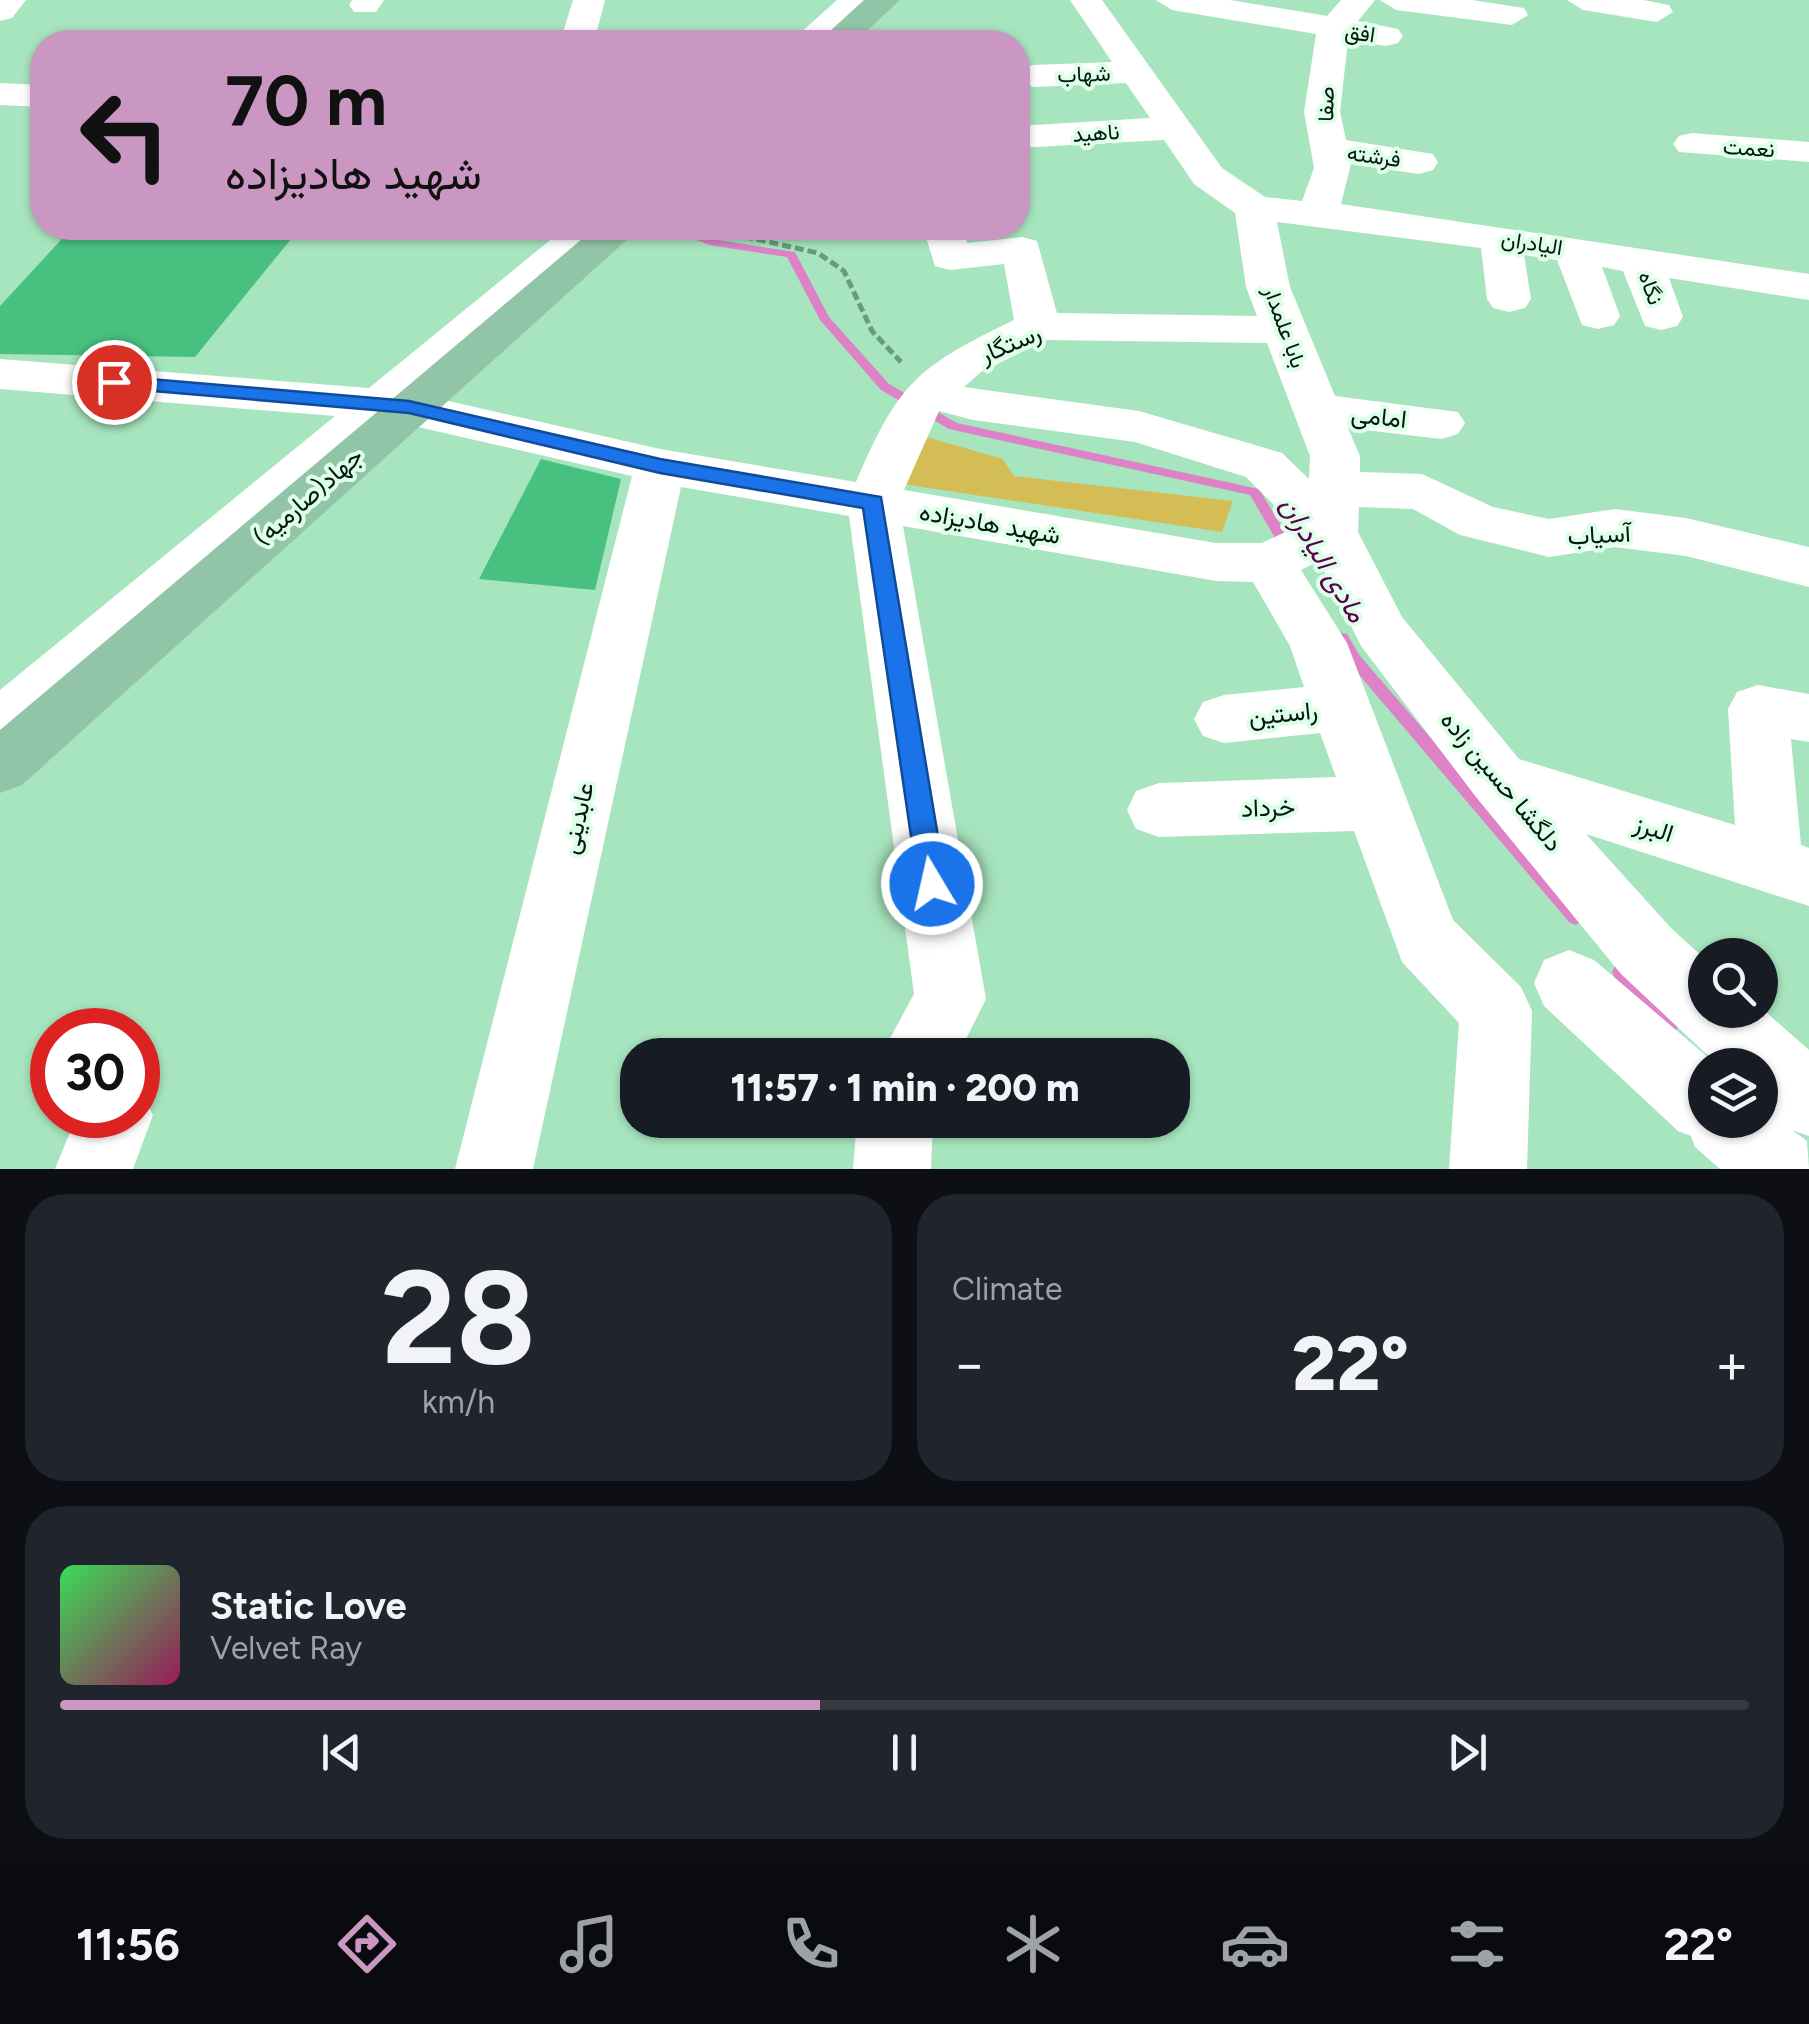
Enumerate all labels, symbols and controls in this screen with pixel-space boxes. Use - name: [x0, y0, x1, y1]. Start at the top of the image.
- street label: افق: [1343, 18, 1377, 48]
- text: 70 m: [225, 58, 387, 143]
- street label: شهاب: [1057, 60, 1111, 88]
- icon: left: [60, 70, 190, 200]
- street label: صفا: [1312, 86, 1340, 122]
- street label: ناهید: [1072, 118, 1120, 148]
- street label: نعمت: [1722, 133, 1776, 163]
- street label: فرشته: [1345, 139, 1403, 173]
- text: شهید هادیزاده: [225, 146, 482, 200]
- street label: الیادران: [1499, 225, 1565, 261]
- street label: نگاه: [1633, 268, 1669, 308]
- street label: بابا علمدار: [1257, 281, 1312, 372]
- street label: رستگار: [974, 317, 1046, 371]
- pin: [72, 340, 157, 425]
- icon: arrive: [87, 355, 142, 410]
- street label: امامی: [1350, 398, 1408, 435]
- street label: جهاد(صارمیه): [247, 440, 369, 552]
- water label: مادی الیادران: [1272, 490, 1375, 630]
- street label: شهید هادیزاده: [917, 496, 1063, 551]
- street label: آسیاب: [1567, 517, 1633, 551]
- street label: راستین: [1247, 694, 1319, 733]
- street label: دلگشا حسین زاده: [1434, 705, 1569, 858]
- street label: عابدینی: [554, 779, 601, 857]
- street label: خرداد: [1240, 791, 1296, 824]
- street label: البرز: [1629, 807, 1677, 849]
- position arrow: [880, 832, 984, 936]
- map controls: [1688, 938, 1778, 1138]
- button: search: [1688, 938, 1778, 1028]
- speed limit sign: 30: [30, 1008, 160, 1138]
- button: layers: [1688, 1048, 1778, 1138]
- text: 11:57 · 1 min · 200 m: [731, 1065, 1079, 1111]
- text: 28: [381, 1240, 536, 1396]
- text: Climate: [952, 1270, 1063, 1308]
- text: 22°: [1292, 1319, 1409, 1409]
- text: −: [952, 1331, 986, 1397]
- text: +: [1715, 1331, 1749, 1397]
- text: km/h: [422, 1383, 495, 1421]
- text: Static Love: [210, 1583, 407, 1629]
- text: Velvet Ray: [210, 1629, 362, 1667]
- icon: previous: [314, 1725, 369, 1780]
- icon: pause: [877, 1725, 932, 1780]
- icon: next: [1440, 1725, 1495, 1780]
- icon: directions: [332, 1909, 402, 1979]
- icon: music: [554, 1909, 624, 1979]
- icon: phone: [776, 1909, 846, 1979]
- icon: climate: [998, 1909, 1068, 1979]
- icon: car: [1220, 1909, 1290, 1979]
- icon: filters: [1442, 1909, 1512, 1979]
- text: 11:56: [76, 1917, 180, 1971]
- text: 22°: [1664, 1917, 1733, 1971]

